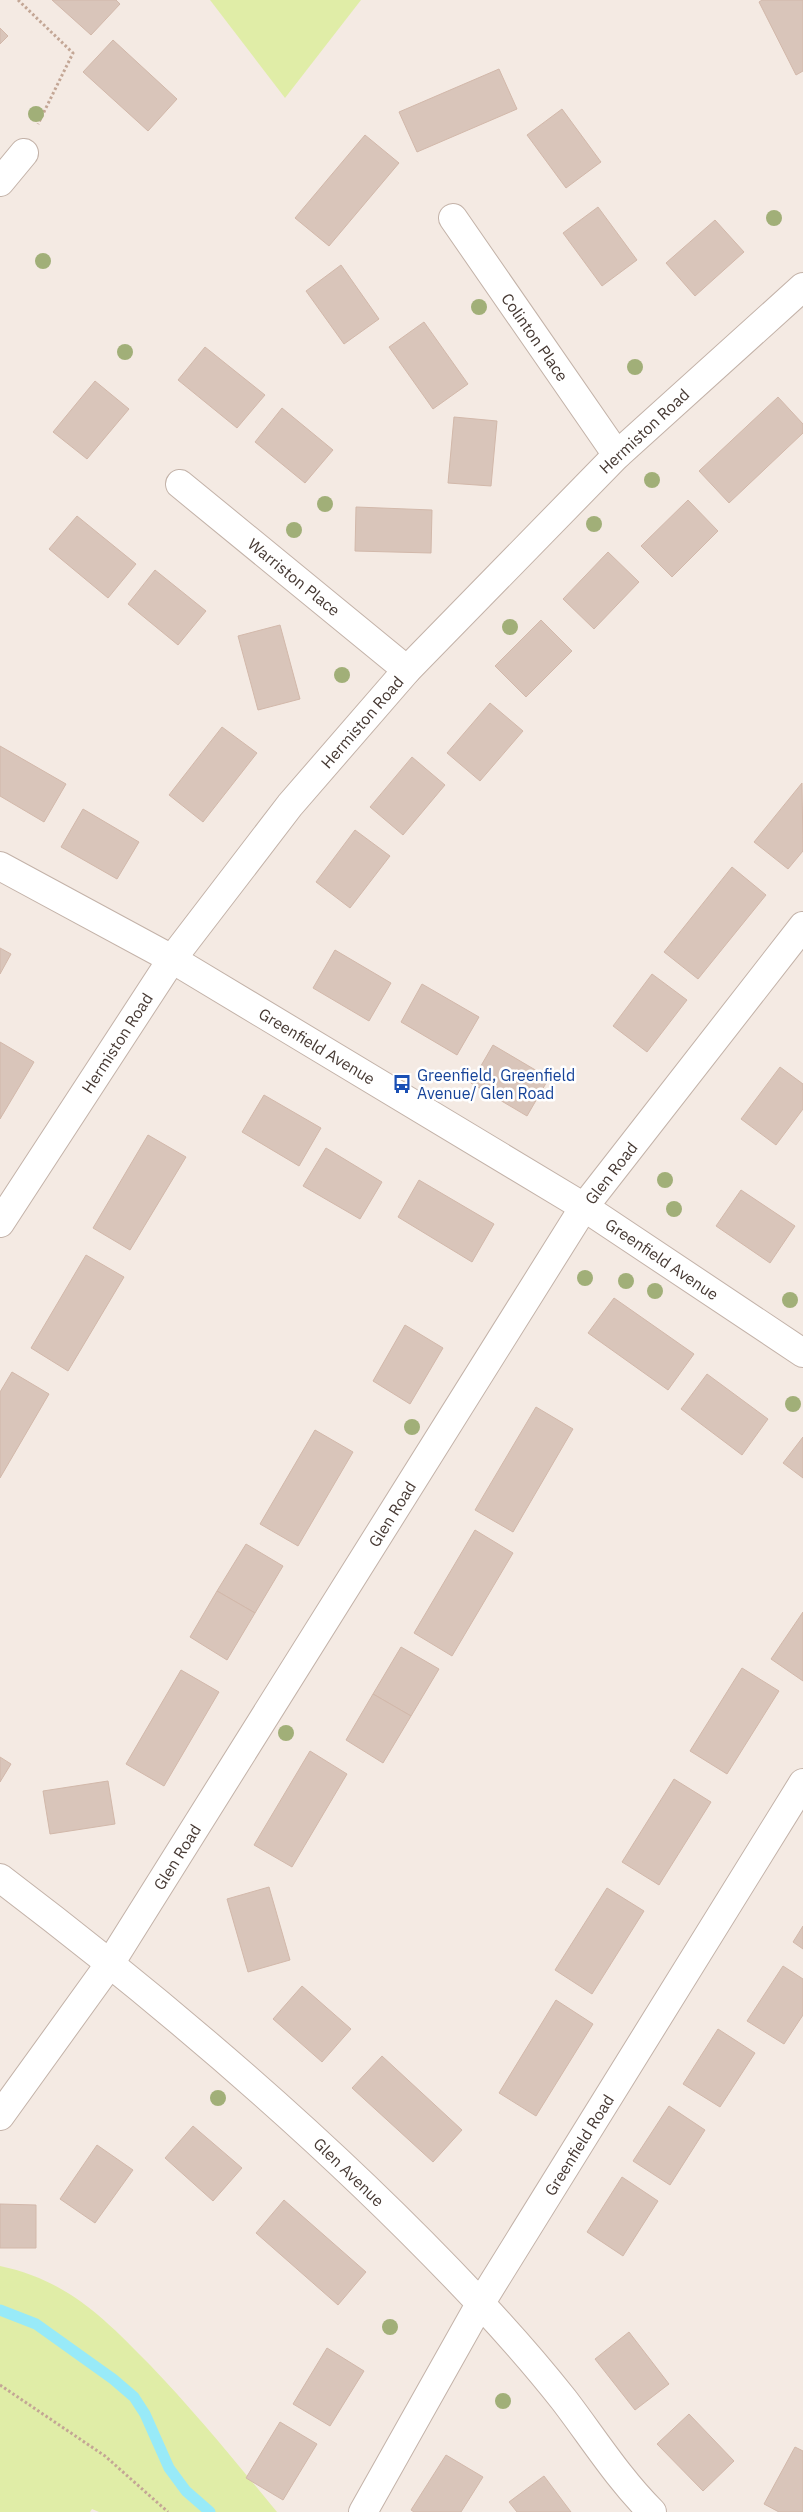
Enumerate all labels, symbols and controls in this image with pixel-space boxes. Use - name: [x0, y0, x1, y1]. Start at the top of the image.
- street label: Colinton Place: [497, 289, 573, 385]
- street label: Hermiston Road: [595, 384, 693, 478]
- street label: Warriston Place: [244, 534, 344, 620]
- street label: Hermiston Road: [316, 672, 408, 772]
- street label: Hermiston Road: [77, 989, 157, 1097]
- street label: Greenfield Avenue: [255, 1003, 379, 1089]
- place label: Greenfield, Greenfield Avenue/ Glen Road: [417, 1065, 575, 1103]
- bus stop icon: Greenfield, Greenfield Avenue/ Glen Road: [391, 1073, 413, 1095]
- street label: Glen Road: [580, 1138, 642, 1208]
- street label: Greenfield Avenue: [602, 1214, 723, 1304]
- street label: Glen Road: [364, 1477, 420, 1551]
- street label: Glen Road: [149, 1820, 205, 1894]
- street label: Greenfield Road: [540, 2091, 618, 2199]
- street label: Glen Avenue: [309, 2133, 389, 2211]

